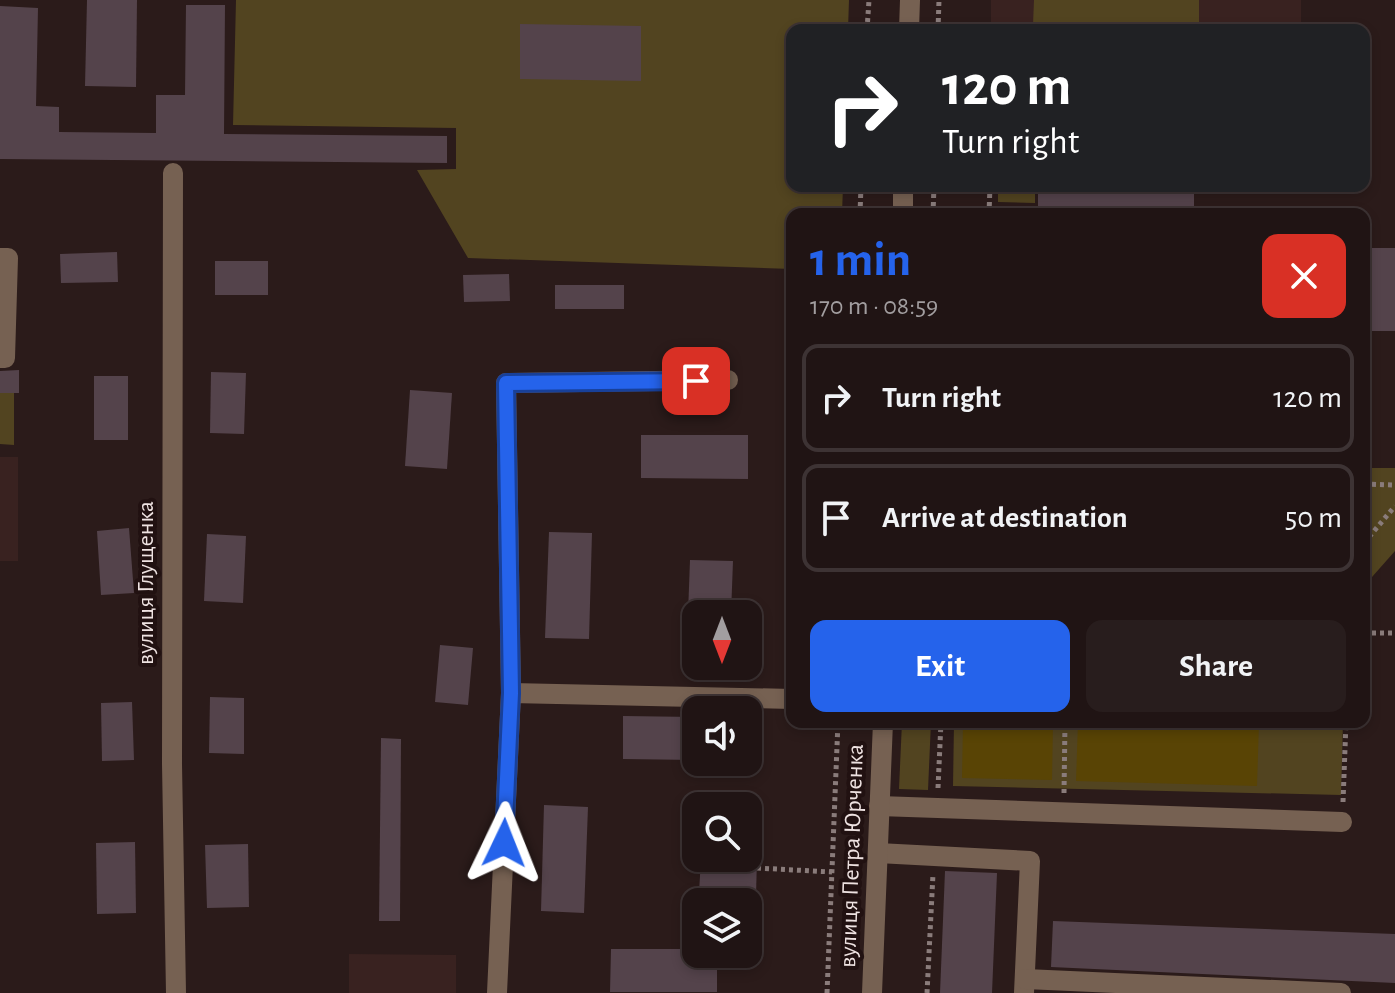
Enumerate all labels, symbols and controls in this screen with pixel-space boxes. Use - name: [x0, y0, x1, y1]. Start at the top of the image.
- icon: right: [810, 56, 914, 160]
- text: 120 m: [942, 59, 1071, 115]
- text: Turn right: [942, 124, 1079, 160]
- button: close: [1262, 234, 1346, 318]
- text: 1 min: [810, 237, 911, 285]
- text: 170 m · 08:59: [810, 293, 938, 319]
- pin: [662, 347, 730, 415]
- icon: arrive: [674, 359, 718, 403]
- icon: right: [814, 376, 858, 420]
- text: Turn right: [882, 383, 1001, 413]
- text: 120 m: [1273, 383, 1342, 413]
- icon: arrive: [814, 496, 858, 540]
- street label: вулиця Глущенка: [134, 501, 158, 665]
- text: Arrive at destination: [882, 503, 1128, 533]
- text: 50 m: [1285, 503, 1342, 533]
- north arrow: [682, 600, 762, 680]
- map controls: [682, 600, 762, 968]
- button: Exit: [810, 620, 1070, 712]
- button: Share: [1086, 620, 1346, 712]
- button: sound: [682, 696, 762, 776]
- street label: вулиця Петра Юрченка: [836, 744, 868, 968]
- button: search: [682, 792, 762, 872]
- position arrow: [462, 801, 546, 885]
- button: layers: [682, 888, 762, 968]

